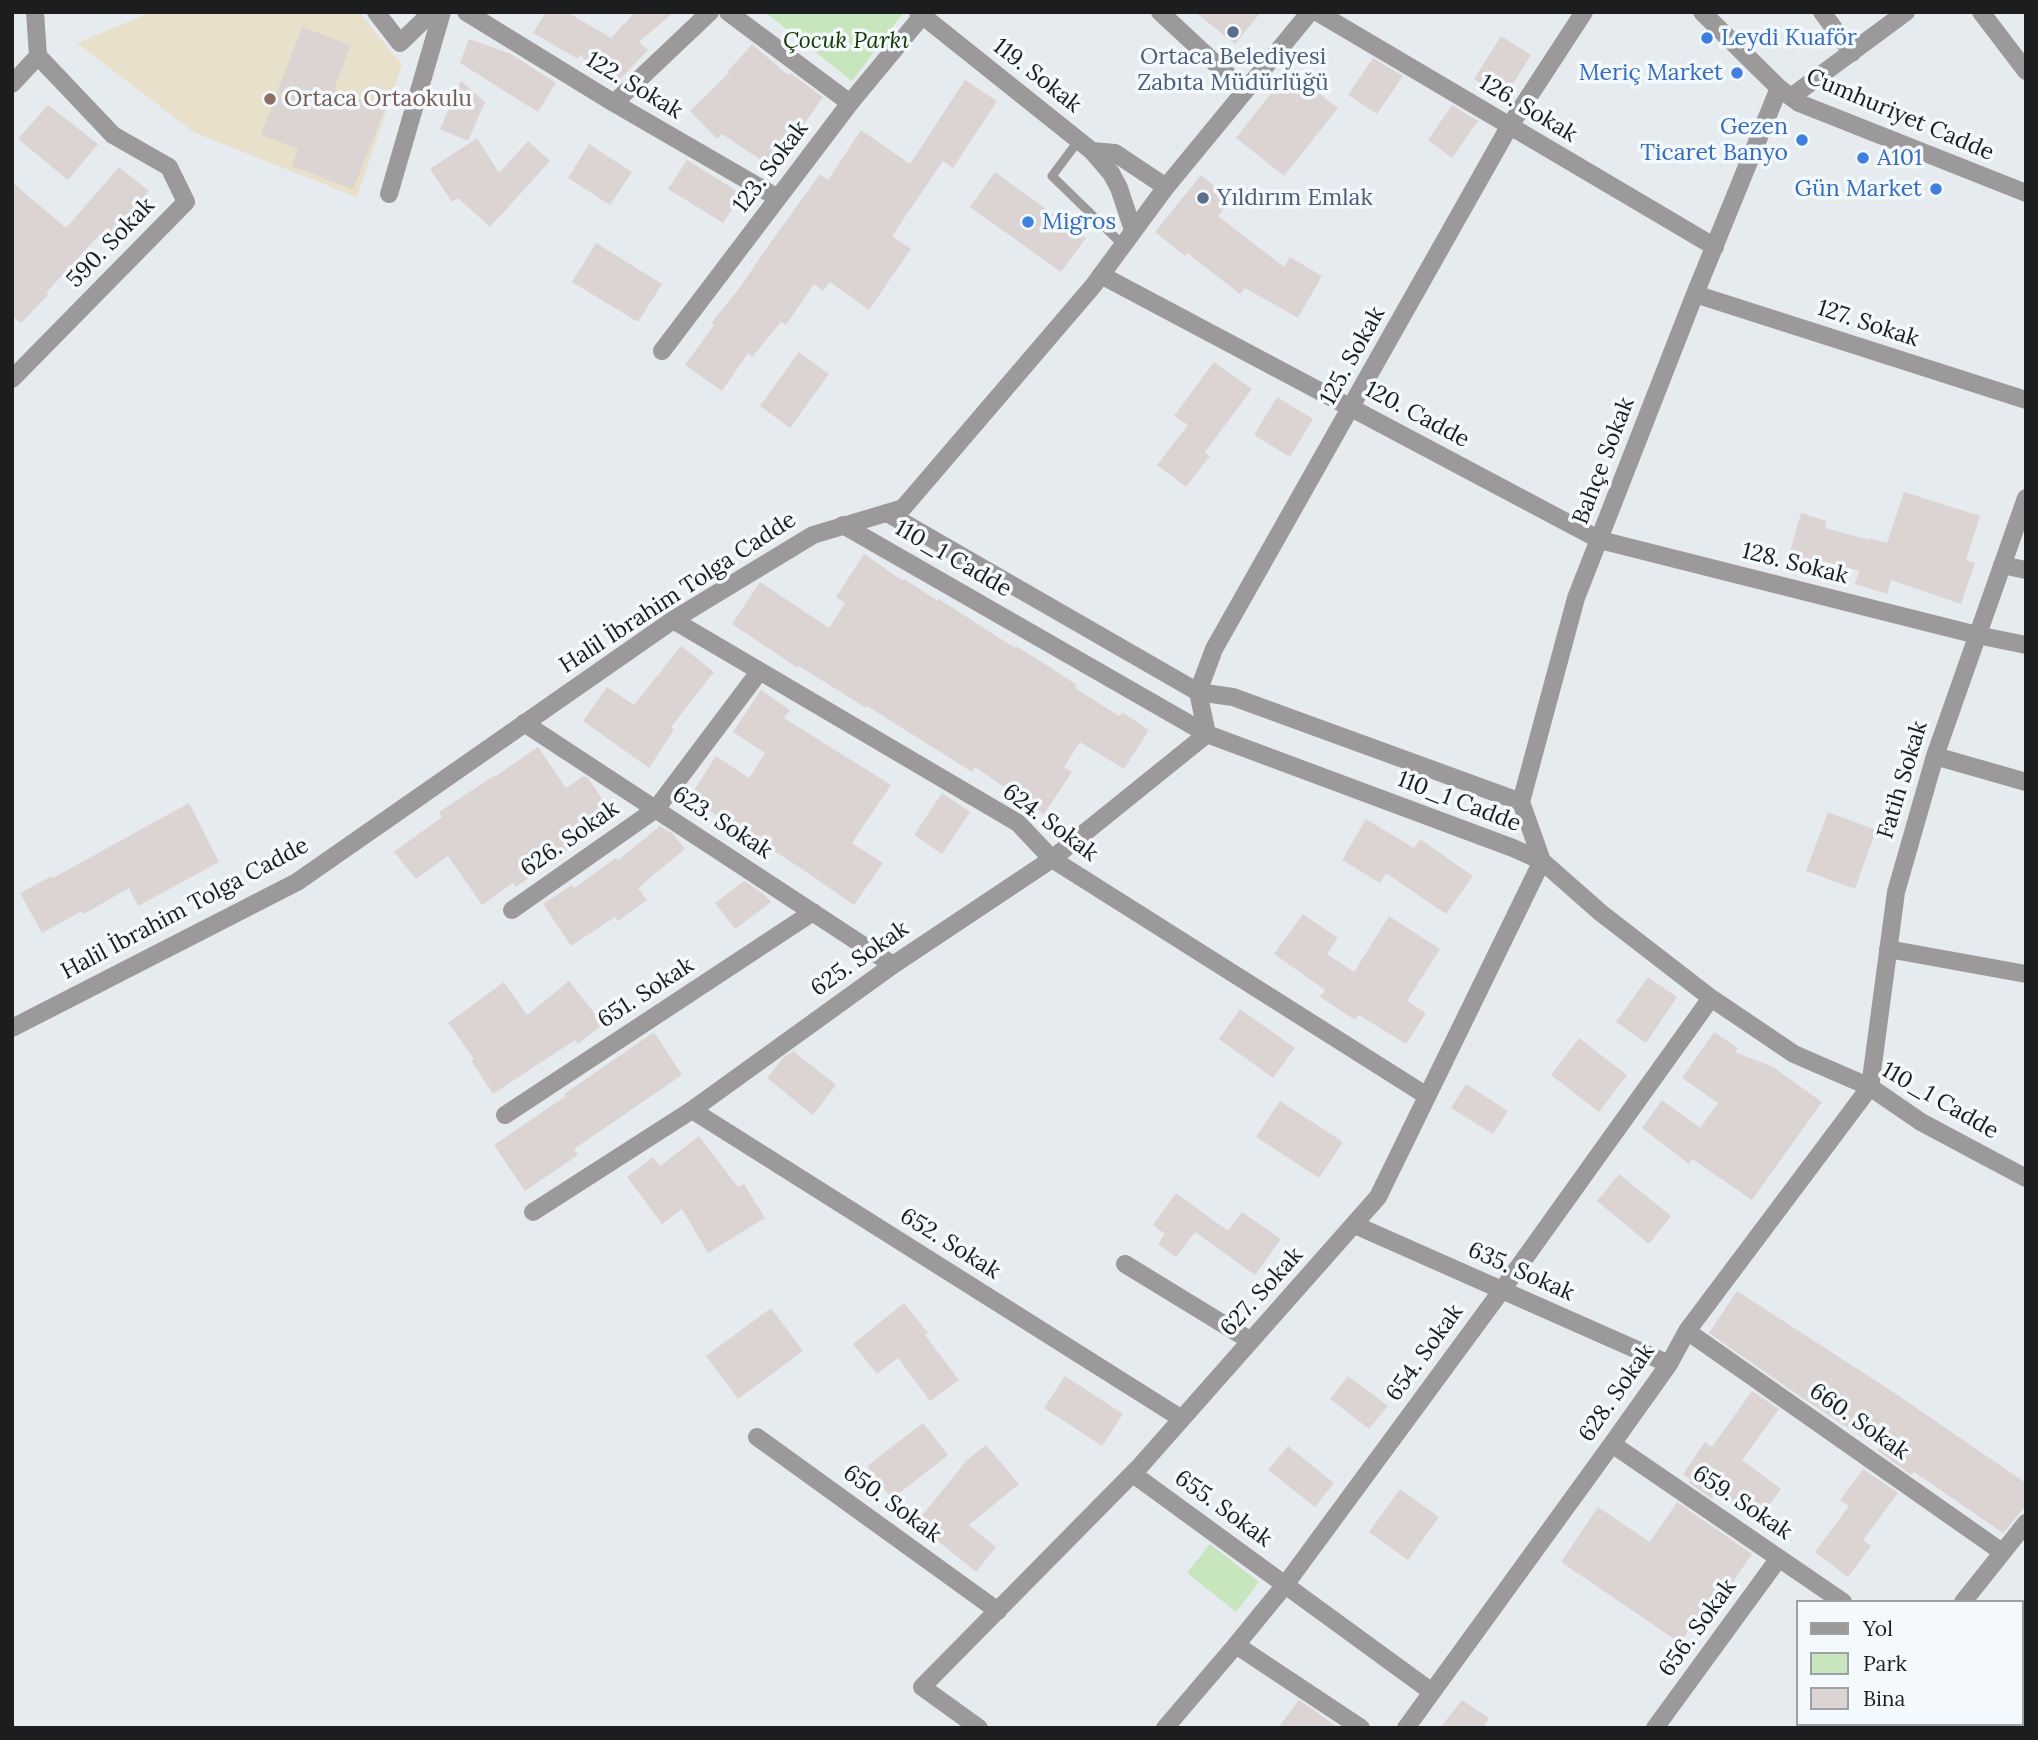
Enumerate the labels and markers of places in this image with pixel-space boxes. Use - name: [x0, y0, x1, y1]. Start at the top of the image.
- marker: Ortaca Belediyesi Zabıta Müdürlüğü: [1225, 24, 1241, 40]
- place label: Leydi Kuaför: [1721, 24, 1857, 52]
- marker: Leydi Kuaför: [1699, 30, 1715, 46]
- place label: Ortaca Belediyesi Zabıta Müdürlüğü: [1137, 43, 1329, 97]
- place label: Meriç Market: [1579, 59, 1723, 87]
- marker: Meriç Market: [1729, 65, 1745, 81]
- place label: Ortaca Ortaokulu: [284, 85, 472, 113]
- marker: Ortaca Ortaokulu: [262, 91, 278, 107]
- place label: Gezen Ticaret Banyo: [1640, 113, 1788, 167]
- marker: Gezen Ticaret Banyo: [1794, 132, 1810, 148]
- place label: A101: [1877, 144, 1922, 172]
- marker: A101: [1855, 150, 1871, 166]
- place label: Gün Market: [1795, 175, 1922, 203]
- marker: Gün Market: [1928, 181, 1944, 197]
- place label: Yıldırım Emlak: [1217, 184, 1373, 212]
- marker: Yıldırım Emlak: [1195, 190, 1211, 206]
- place label: Migros: [1042, 208, 1116, 236]
- marker: Migros: [1020, 214, 1036, 230]

